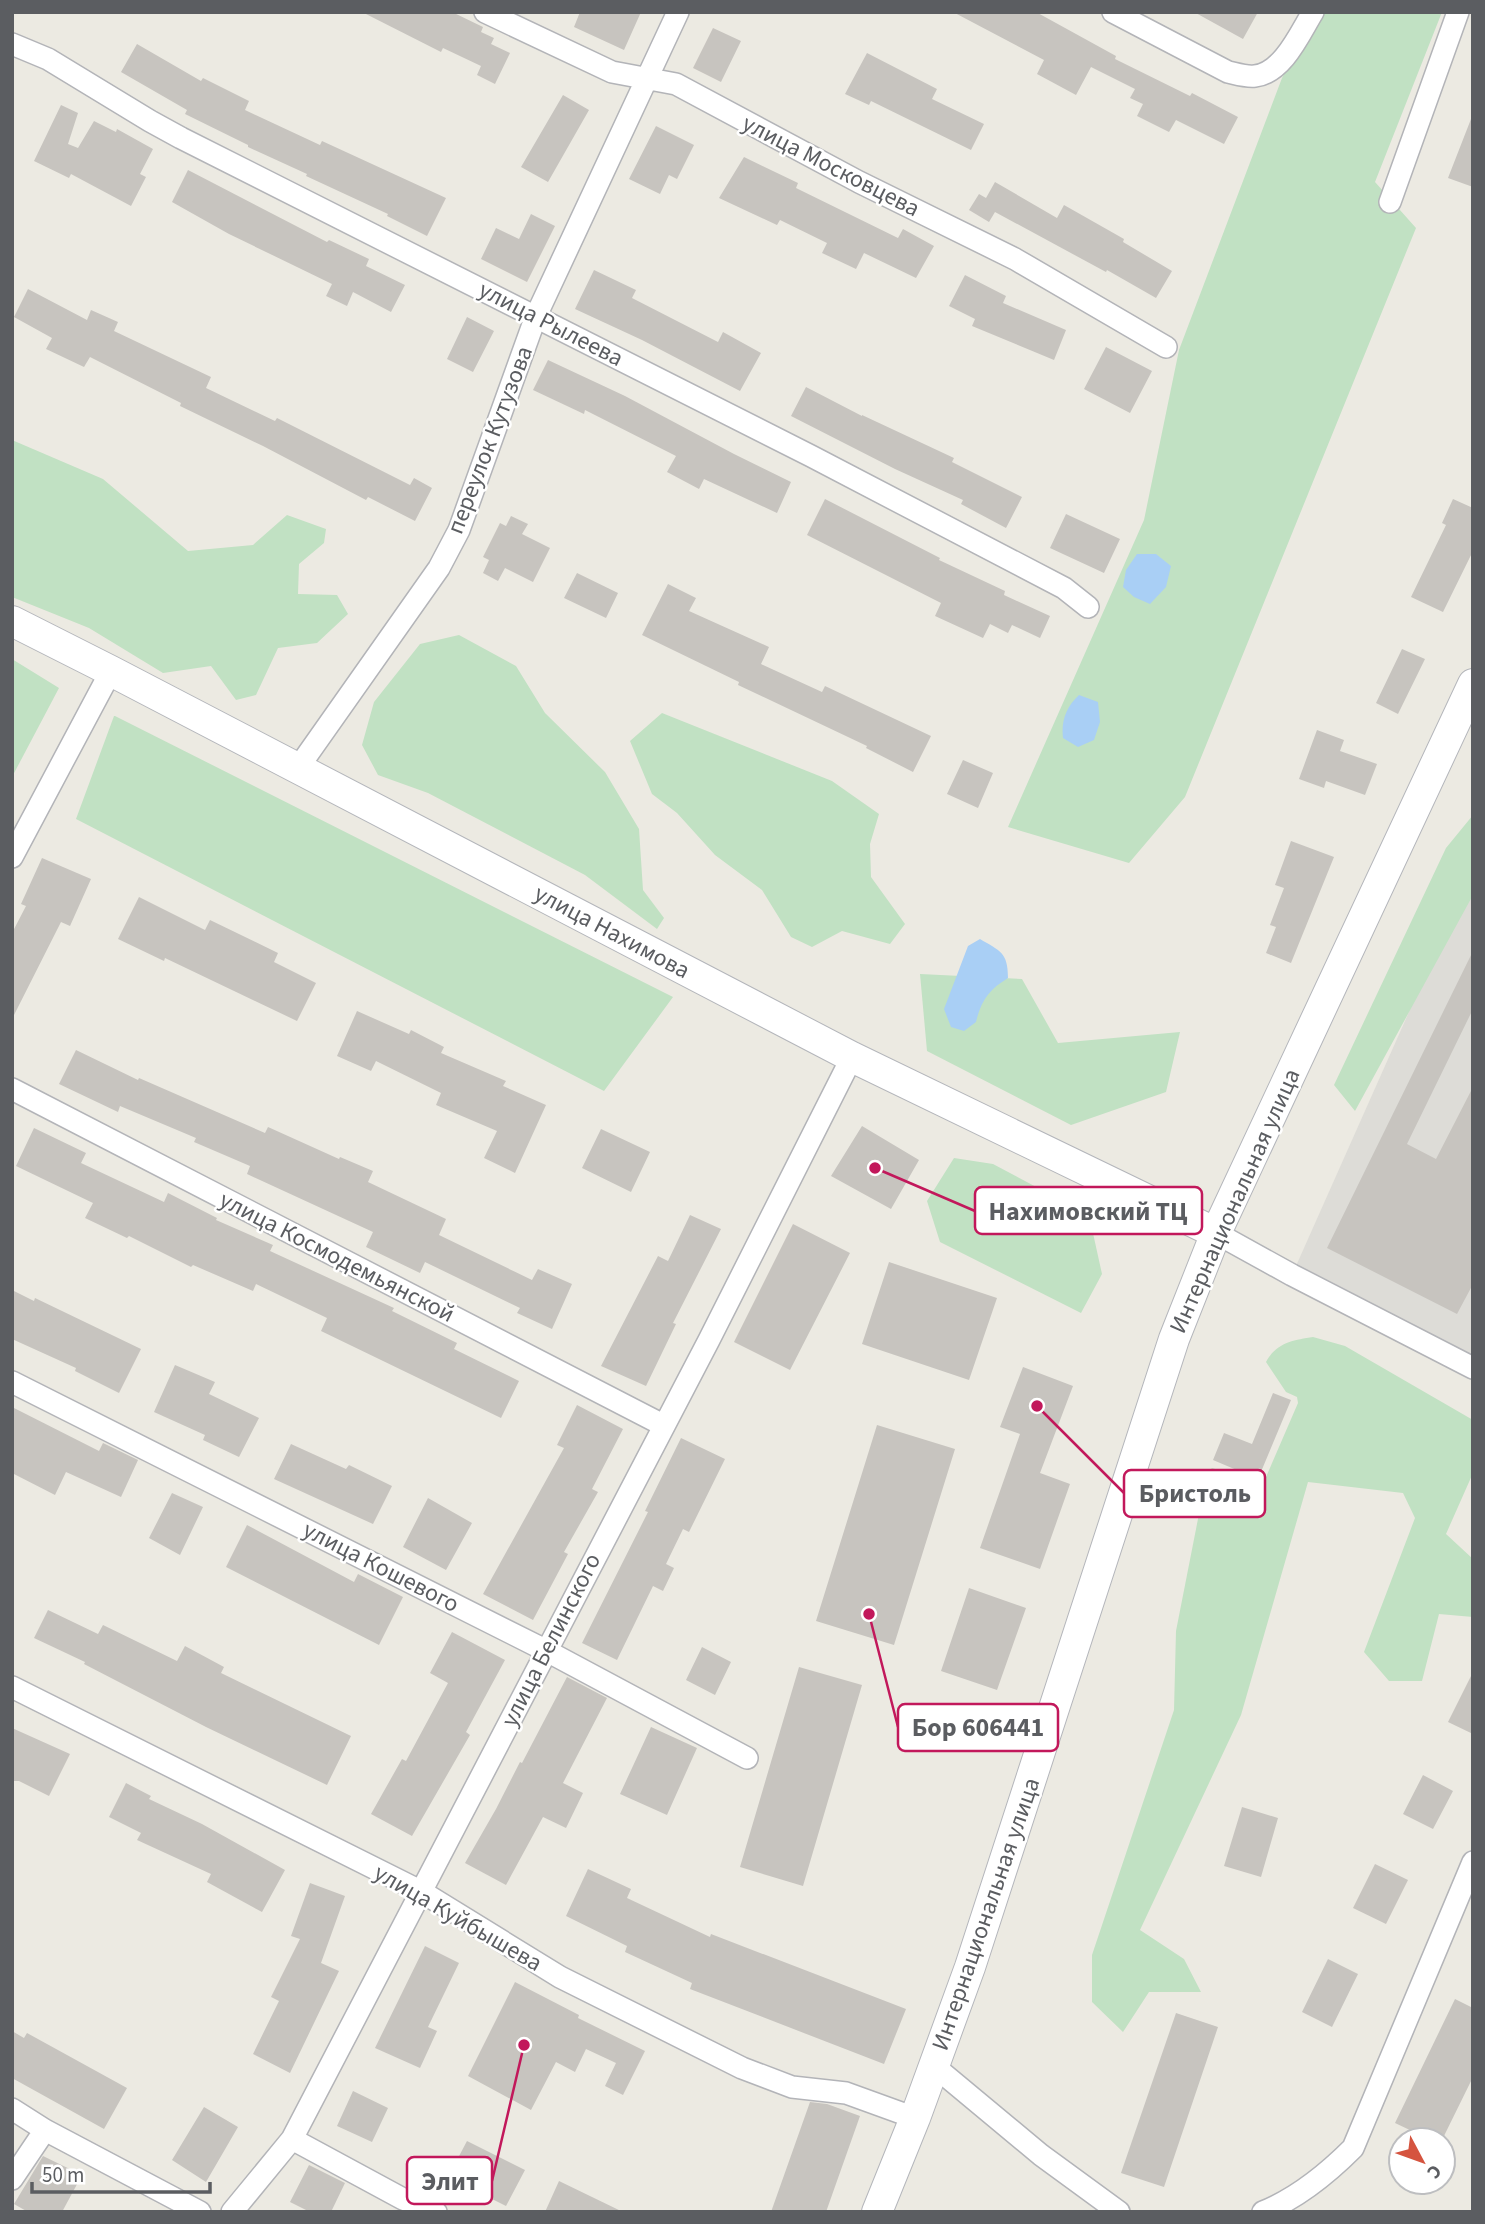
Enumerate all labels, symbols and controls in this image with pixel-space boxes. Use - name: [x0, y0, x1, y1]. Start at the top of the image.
- street label: улица Московцева: [736, 106, 926, 226]
- street label: улица Рылеева: [473, 272, 629, 376]
- street label: переулок Кутузова: [438, 341, 542, 539]
- street label: улица Нахимова: [528, 876, 696, 988]
- street label: Интернациональная улица: [1161, 1063, 1309, 1339]
- street label: улица Космодемьянской: [213, 1182, 461, 1332]
- callout: Нахимовский ТЦ: [975, 1187, 1202, 1234]
- text: Нахимовский ТЦ: [989, 1193, 1188, 1230]
- callout: Бристоль: [1124, 1470, 1265, 1517]
- text: Бристоль: [1139, 1475, 1251, 1512]
- street label: улица Кошевого: [297, 1513, 465, 1621]
- street label: улица Белинского: [492, 1547, 610, 1733]
- callout: Бор 606441: [898, 1704, 1058, 1751]
- text: Бор 606441: [912, 1709, 1044, 1746]
- street label: Интернациональная улица: [923, 1773, 1049, 2055]
- street label: улица Куйбышева: [367, 1856, 549, 1980]
- north arrow: [1387, 2126, 1457, 2196]
- scale bar: [32, 2150, 210, 2194]
- callout: Элит: [407, 2157, 492, 2204]
- text: С: [1420, 2158, 1448, 2184]
- text: 50 m: [42, 2160, 84, 2190]
- text: Элит: [421, 2163, 479, 2200]

